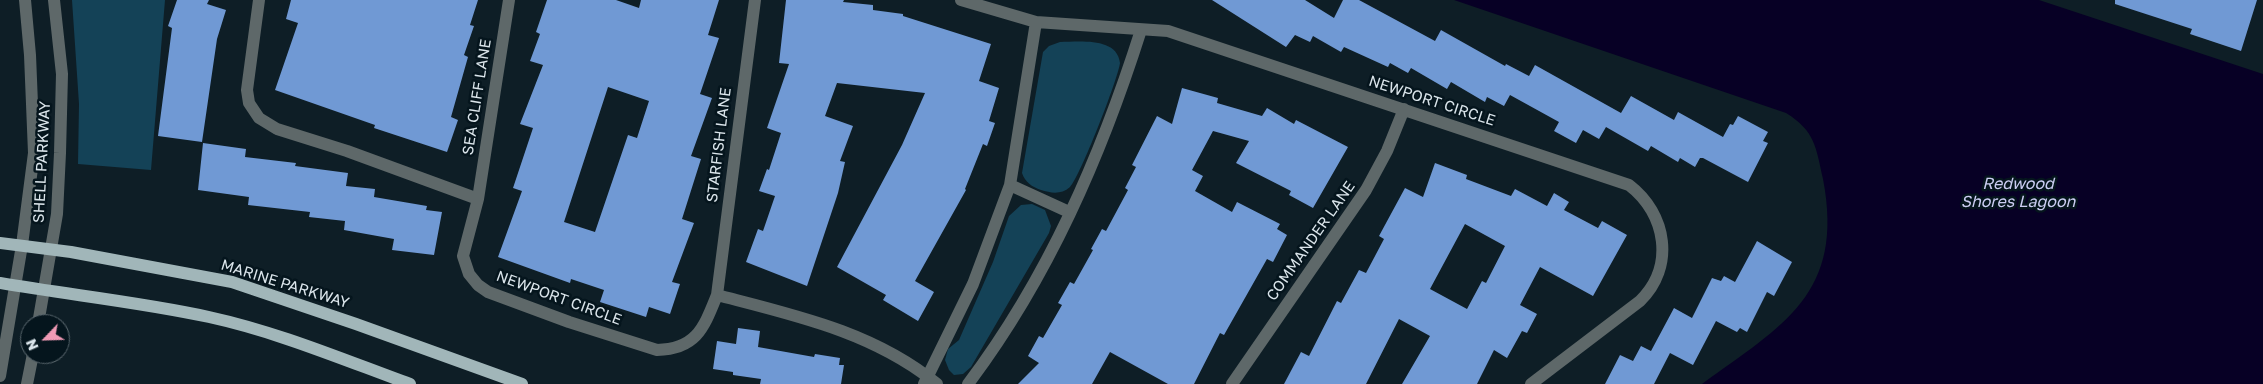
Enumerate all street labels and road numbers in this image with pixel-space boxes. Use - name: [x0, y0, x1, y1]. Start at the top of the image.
- street label: SEA CLIFF LANE: [459, 38, 495, 156]
- street label: NEWPORT CIRCLE: [1366, 72, 1498, 130]
- street label: STARFISH LANE: [703, 86, 735, 204]
- street label: SHELL PARKWAY: [30, 101, 54, 223]
- street label: COMMANDER LANE: [1263, 178, 1359, 304]
- street label: MARINE PARKWAY: [219, 256, 351, 312]
- street label: NEWPORT CIRCLE: [494, 267, 624, 329]

